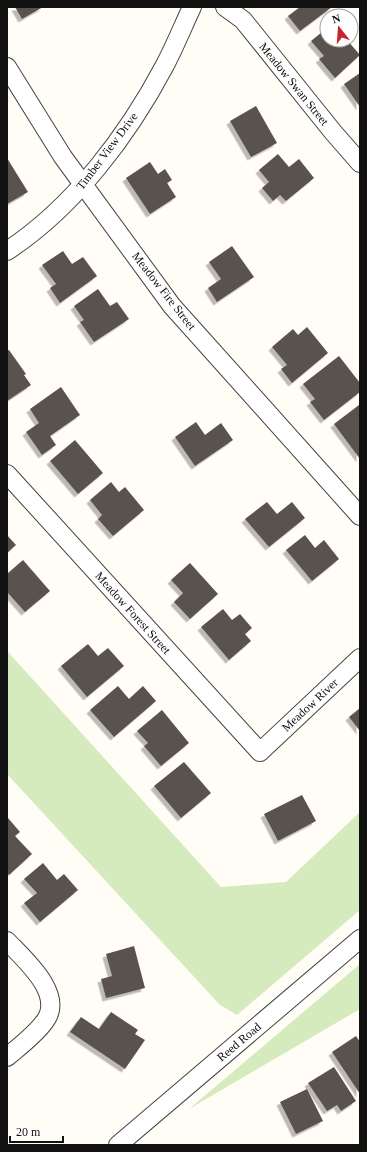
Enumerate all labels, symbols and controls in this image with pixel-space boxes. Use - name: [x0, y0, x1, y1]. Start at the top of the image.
- north arrow: [319, 8, 359, 48]
- text: N: [331, 12, 342, 25]
- street label: Meadow Swan Street: [256, 40, 332, 129]
- street label: Timber View Drive: [73, 110, 141, 192]
- street label: Meadow Fire Street: [129, 249, 199, 333]
- street label: Meadow Forest Street: [92, 569, 174, 658]
- street label: Meadow River: [279, 675, 341, 735]
- street label: Reed Road: [214, 1020, 264, 1064]
- scale bar: [10, 1118, 63, 1144]
- text: 20 m: [16, 1125, 41, 1139]

